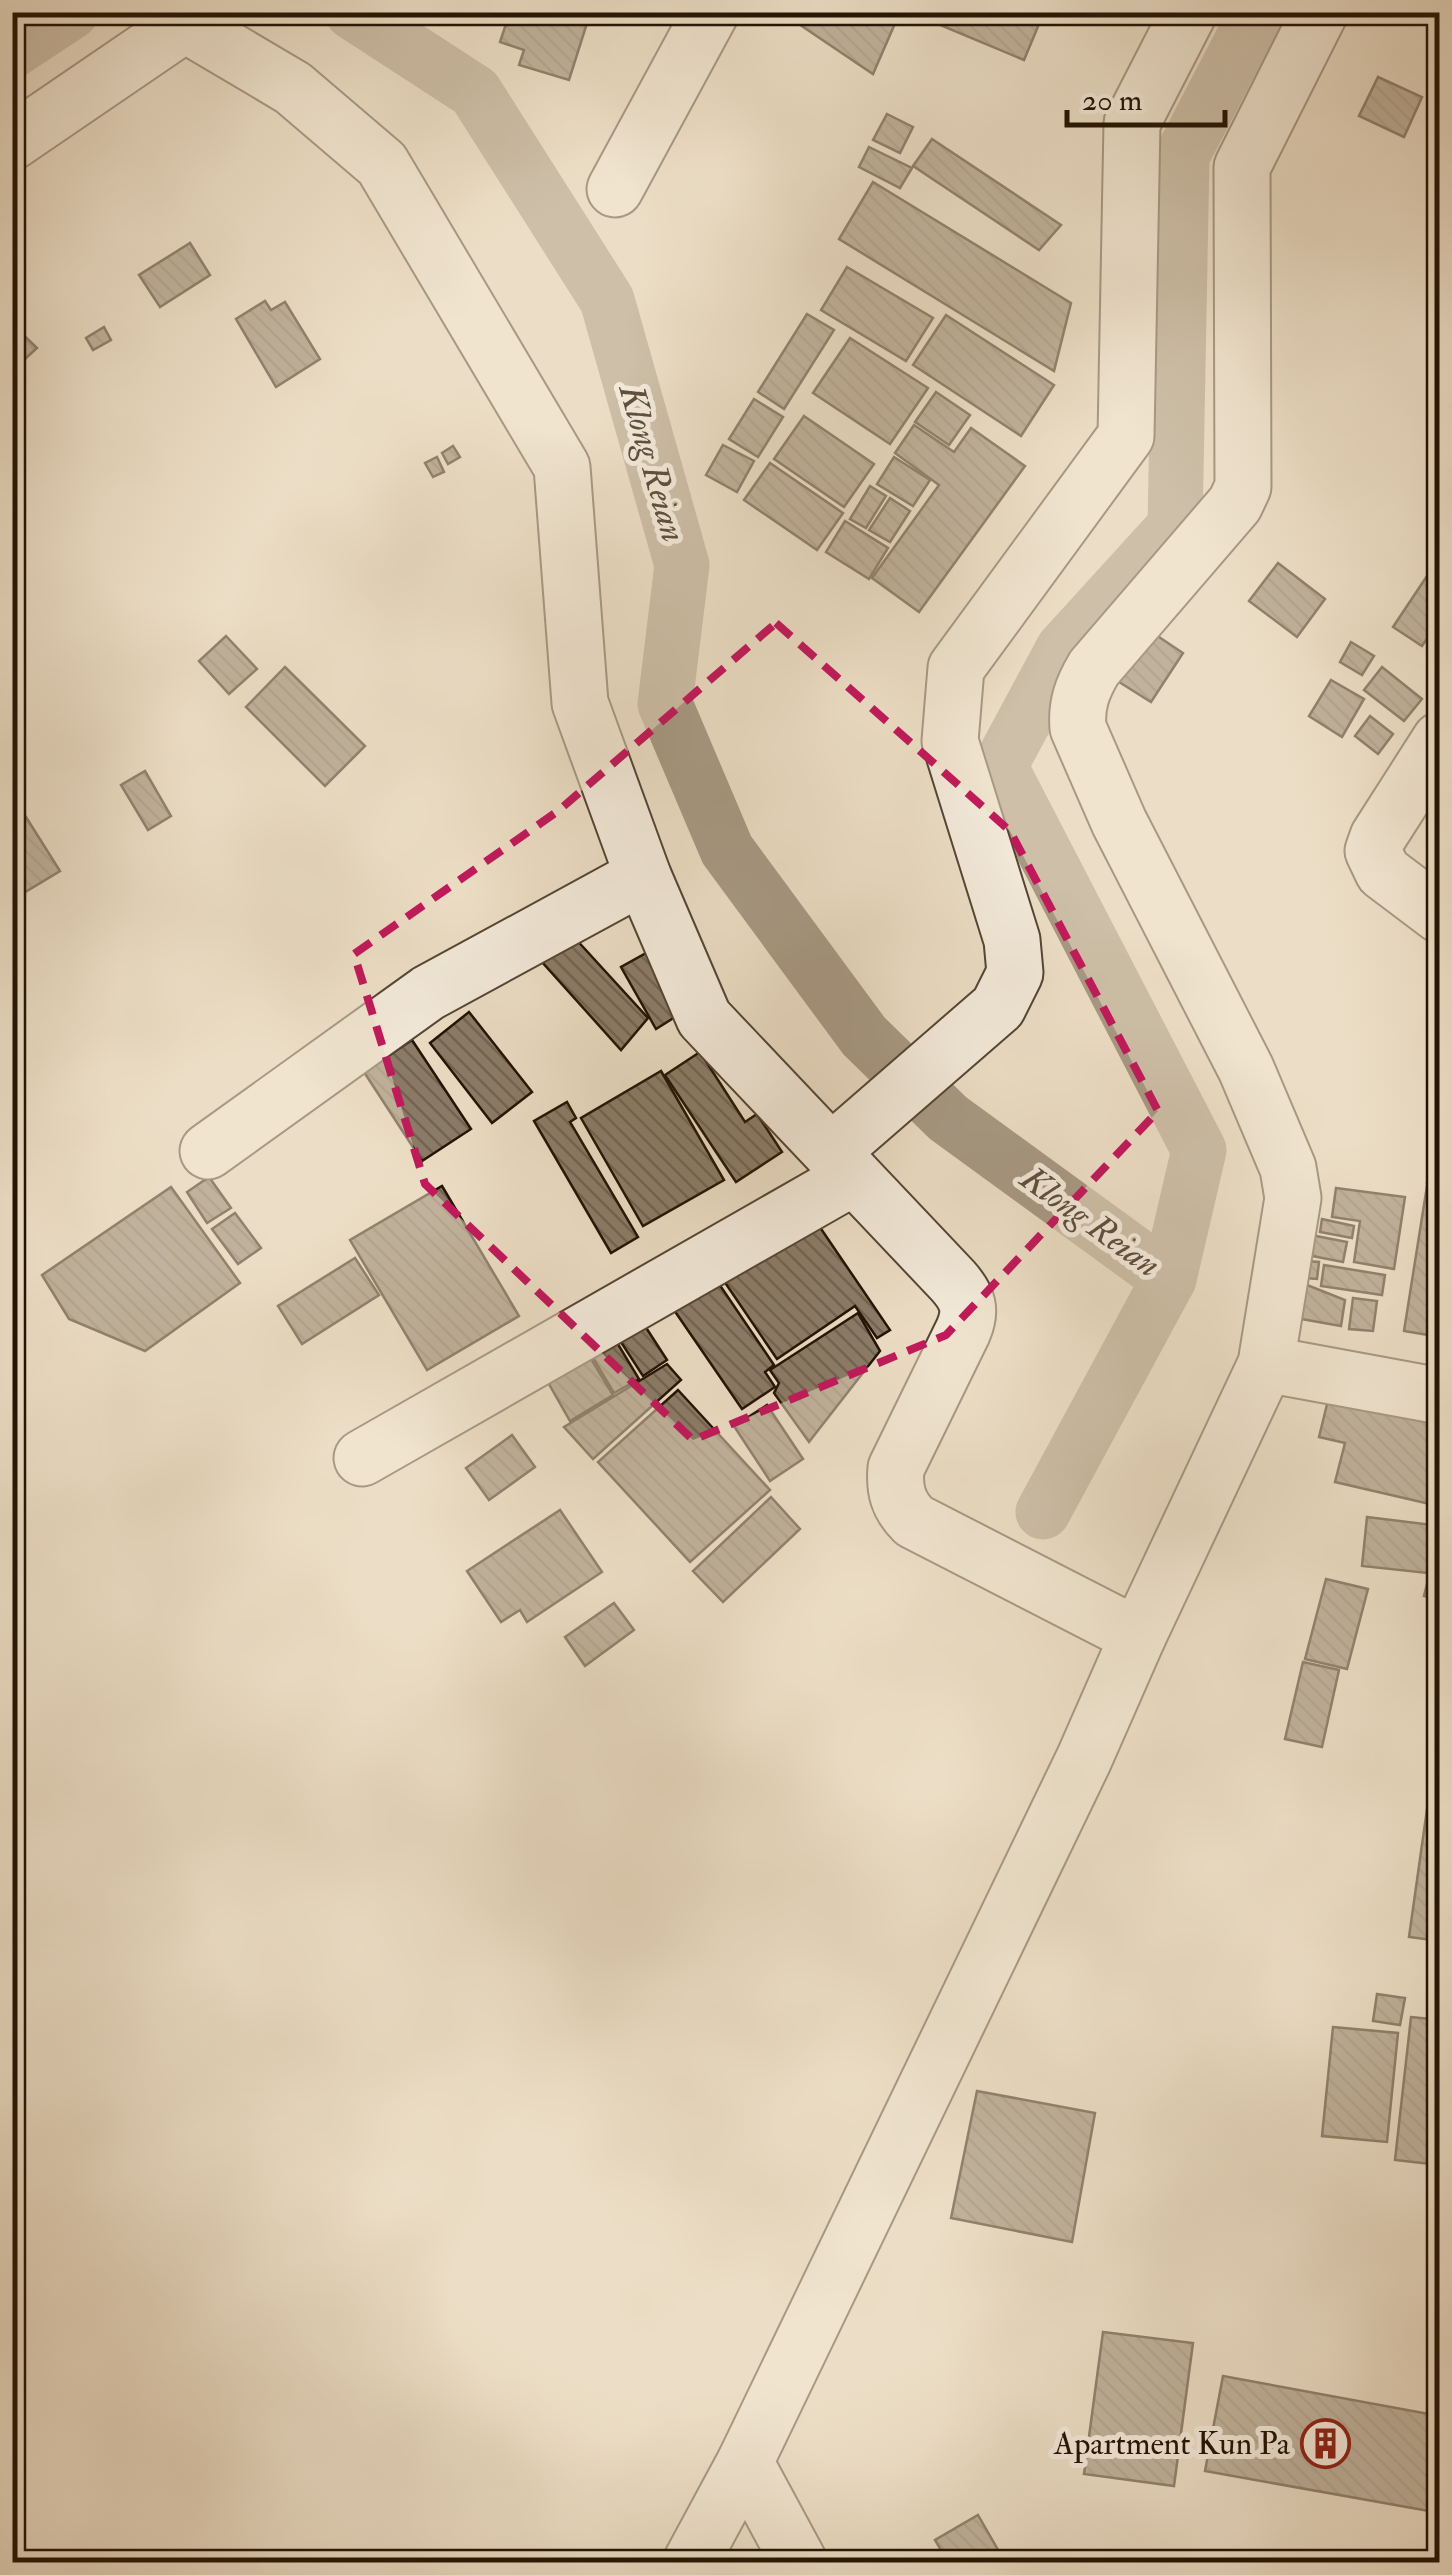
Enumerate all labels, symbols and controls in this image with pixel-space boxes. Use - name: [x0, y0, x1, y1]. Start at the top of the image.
- scale bar: [1067, 65, 1224, 127]
- text: 20 m: [1082, 82, 1142, 119]
- water label: Klong Reian: [608, 378, 695, 547]
- water label: Klong Reian: [1010, 1155, 1169, 1287]
- building icon: Apartment Kun Pa: [1299, 2417, 1351, 2469]
- place label: Apartment Kun Pa: [1053, 2424, 1291, 2464]

